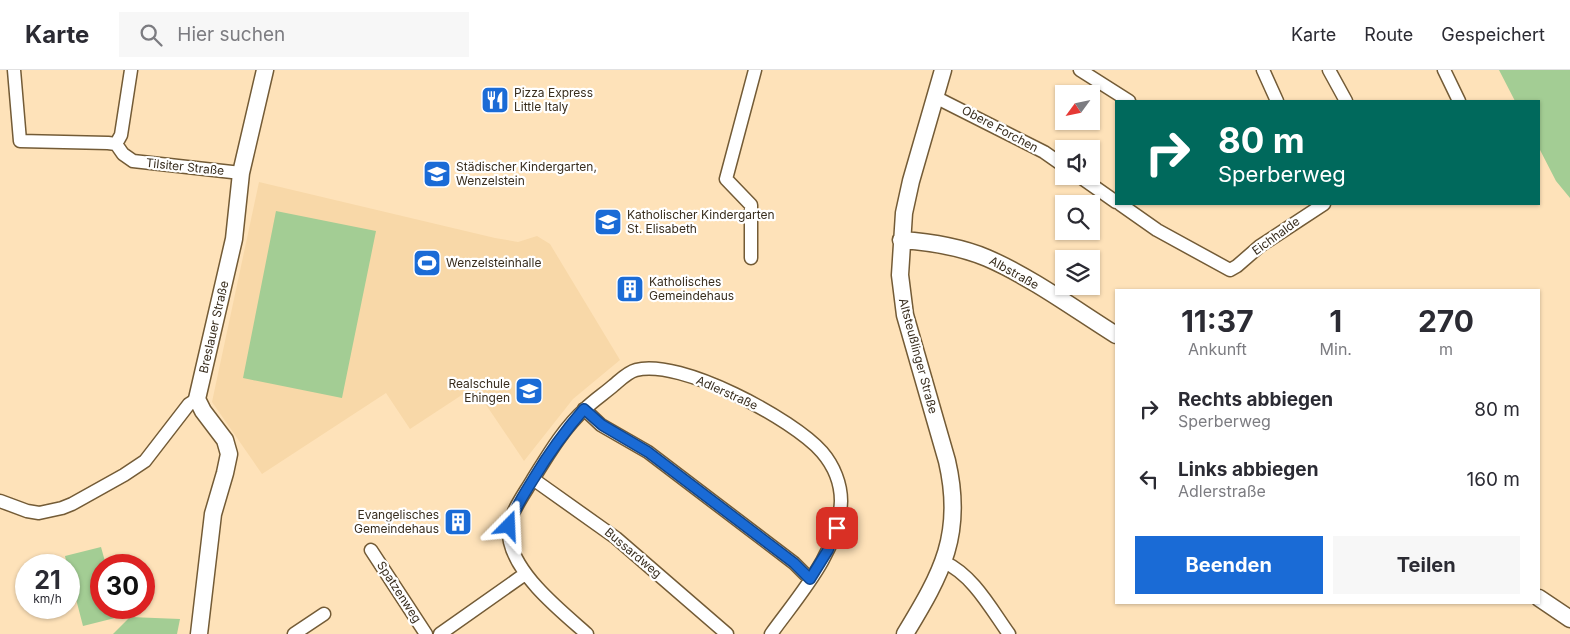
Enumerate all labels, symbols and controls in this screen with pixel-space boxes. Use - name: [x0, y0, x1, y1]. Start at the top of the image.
- search box: [119, 12, 469, 57]
- text: Karte: [25, 20, 89, 49]
- icon: search: [137, 21, 165, 49]
- text: Hier suchen: [177, 23, 285, 46]
- text: Karte: [1291, 24, 1336, 45]
- text: Route: [1364, 24, 1413, 45]
- text: Gespeichert: [1441, 24, 1545, 45]
- restaurant icon: Pizza Express Little Italy: [480, 85, 510, 115]
- place label: Pizza Express Little Italy: [514, 85, 593, 114]
- north arrow: [1055, 85, 1100, 130]
- map controls: [1055, 85, 1100, 295]
- street label: Obere Forchen: [959, 102, 1041, 155]
- text: 80 m: [1218, 119, 1305, 161]
- icon: right: [1135, 120, 1200, 185]
- button: sound: [1055, 140, 1100, 185]
- street label: Tilsiter Straße: [145, 155, 225, 178]
- school or university icon: Städischer Kindergarten, Wenzelstein: [422, 159, 452, 189]
- place label: Städischer Kindergarten, Wenzelstein: [456, 159, 597, 188]
- text: Sperberweg: [1218, 161, 1346, 187]
- button: search: [1055, 195, 1100, 240]
- school or university icon: Katholischer Kindergarten St. Elisabeth: [593, 207, 623, 237]
- place label: Katholischer Kindergarten St. Elisabeth: [627, 207, 775, 236]
- street label: Eichhalde: [1249, 213, 1302, 258]
- sports icon: Wenzelsteinhalle: [412, 248, 442, 278]
- button: layers: [1055, 250, 1100, 295]
- street label: Albstraße: [987, 253, 1042, 292]
- place label: Wenzelsteinhalle: [446, 255, 541, 270]
- building icon: Katholisches Gemeindehaus: [615, 274, 645, 304]
- place label: Katholisches Gemeindehaus: [649, 274, 734, 303]
- street label: Breslauer Straße: [196, 279, 231, 375]
- street label: Altsteußlinger Straße: [896, 296, 941, 415]
- text: 11:37: [1181, 303, 1254, 339]
- text: 1: [1329, 303, 1342, 339]
- text: 270: [1418, 303, 1474, 339]
- text: Ankunft: [1188, 339, 1247, 359]
- text: Min.: [1320, 339, 1352, 359]
- text: m: [1439, 339, 1453, 359]
- street label: Adlerstraße: [694, 372, 760, 413]
- place label: Realschule Ehingen: [448, 376, 510, 405]
- school or university icon: Realschule Ehingen: [514, 376, 544, 406]
- text: Rechts abbiegen: [1178, 388, 1333, 411]
- icon: right: [1135, 395, 1163, 423]
- text: 80 m: [1474, 398, 1520, 421]
- text: Sperberweg: [1178, 411, 1271, 431]
- text: Links abbiegen: [1178, 458, 1319, 481]
- icon: left: [1135, 465, 1163, 493]
- text: 160 m: [1467, 468, 1520, 491]
- text: Adlerstraße: [1178, 481, 1266, 501]
- position arrow: [482, 499, 534, 551]
- place label: Evangelisches Gemeindehaus: [354, 507, 439, 536]
- building icon: Evangelisches Gemeindehaus: [443, 507, 473, 537]
- pin: [816, 507, 858, 549]
- icon: arrive: [823, 514, 851, 542]
- street label: Bussardweg: [602, 524, 665, 581]
- button: Beenden: [1135, 536, 1323, 594]
- button: Teilen: [1333, 536, 1520, 594]
- speed limit sign: 30: [90, 554, 155, 619]
- street label: Spatzenweg: [374, 558, 425, 625]
- text: 21: [34, 565, 61, 595]
- text: km/h: [33, 591, 62, 606]

